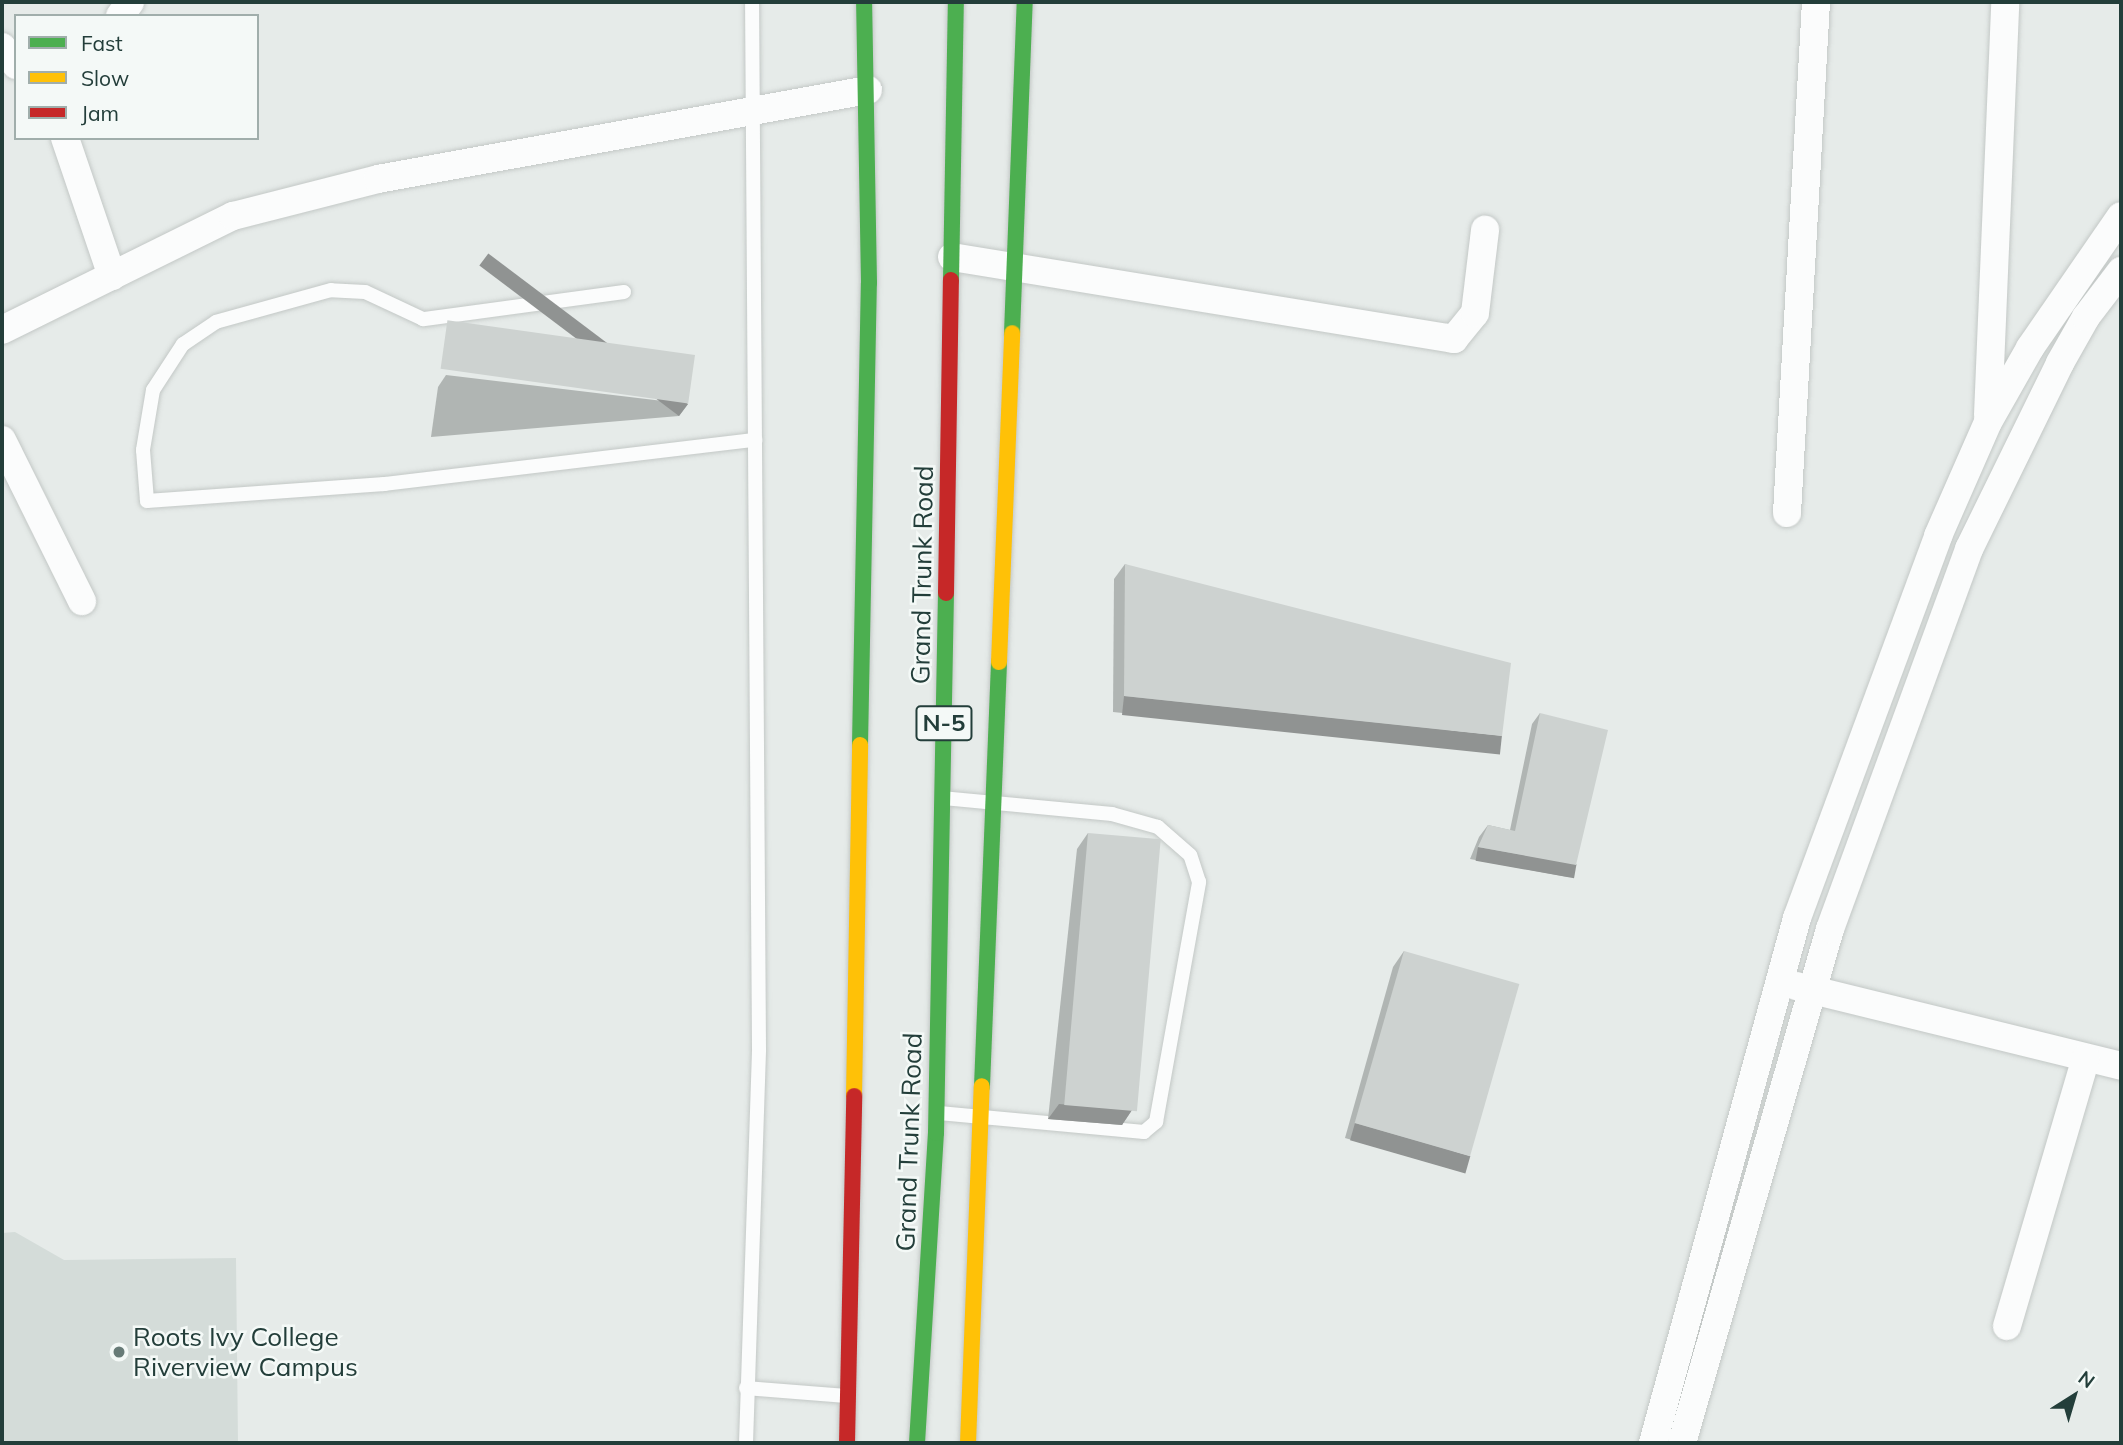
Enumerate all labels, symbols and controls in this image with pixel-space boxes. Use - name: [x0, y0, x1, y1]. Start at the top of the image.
- legend: [14, 14, 259, 140]
- text: Fast: [81, 30, 123, 56]
- text: Slow: [81, 65, 129, 91]
- text: Jam: [81, 100, 119, 126]
- street label: Grand Trunk Road: [904, 465, 940, 685]
- road number: N-5: [914, 702, 974, 744]
- street label: Grand Trunk Road: [890, 1032, 928, 1252]
- place label: Roots Ivy College Riverview Campus: [133, 1321, 358, 1382]
- marker: Roots Ivy College Riverview Campus: [111, 1344, 127, 1360]
- north arrow: [2039, 1361, 2109, 1431]
- text: N: [2074, 1365, 2100, 1393]

